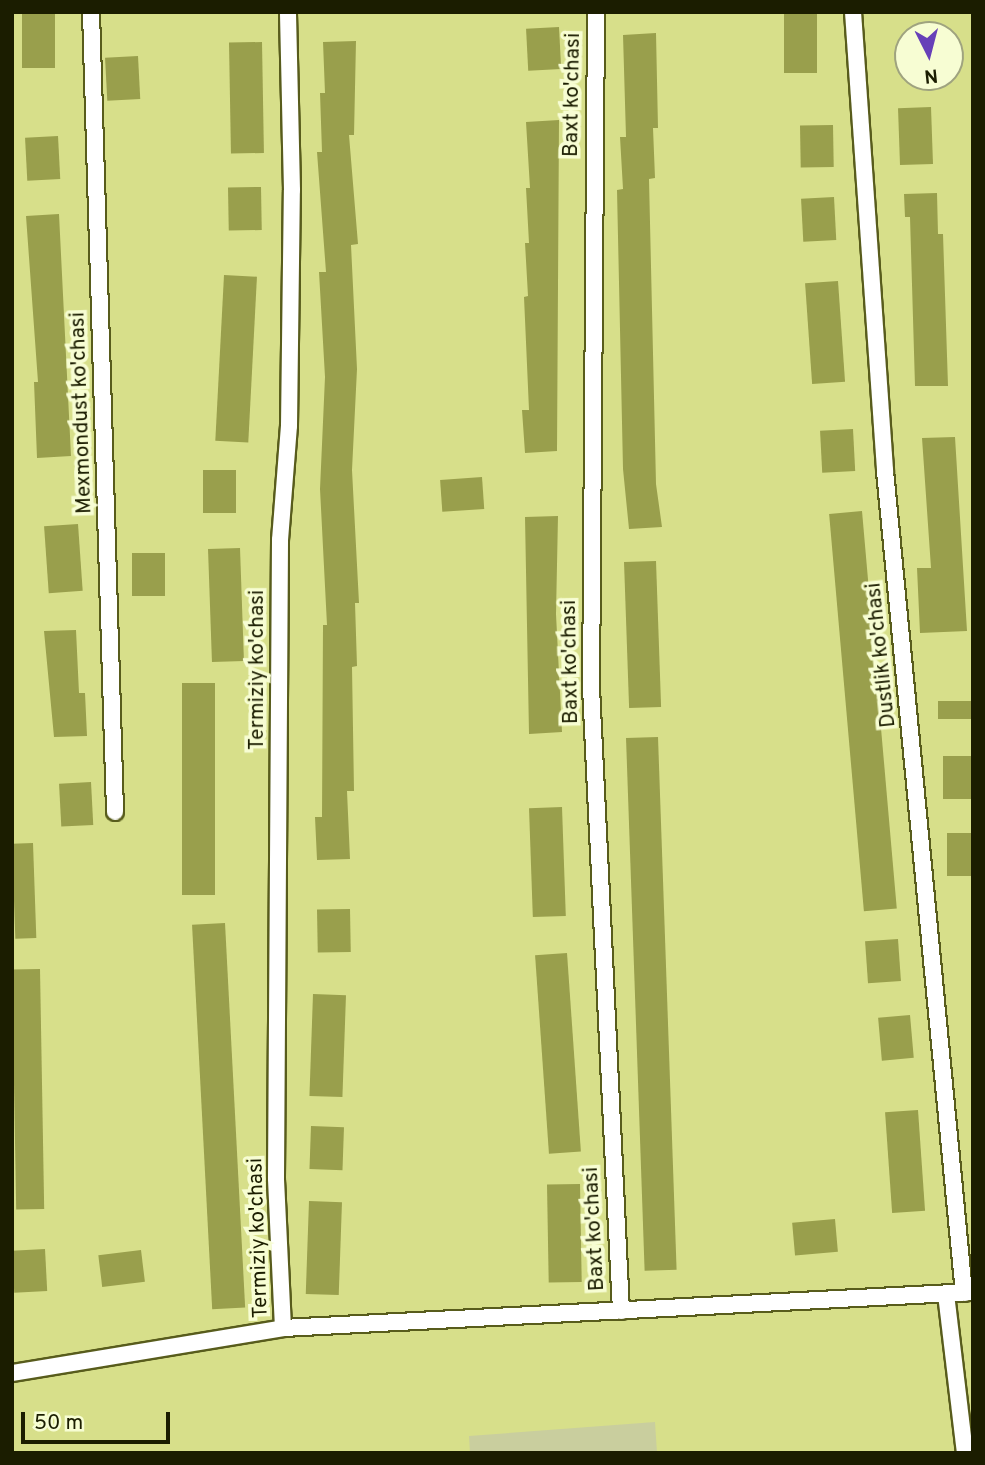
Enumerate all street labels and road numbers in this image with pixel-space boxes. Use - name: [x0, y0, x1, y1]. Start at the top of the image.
- street label: Baxt ko'chasi: [559, 33, 587, 157]
- street label: Mexmondust ko'chasi: [66, 312, 98, 514]
- street label: Dustlik ko'chasi: [862, 581, 902, 729]
- street label: Termiziy ko'chasi: [245, 590, 271, 750]
- street label: Baxt ko'chasi: [557, 600, 585, 724]
- street label: Termiziy ko'chasi: [244, 1157, 274, 1319]
- street label: Baxt ko'chasi: [579, 1166, 611, 1292]

